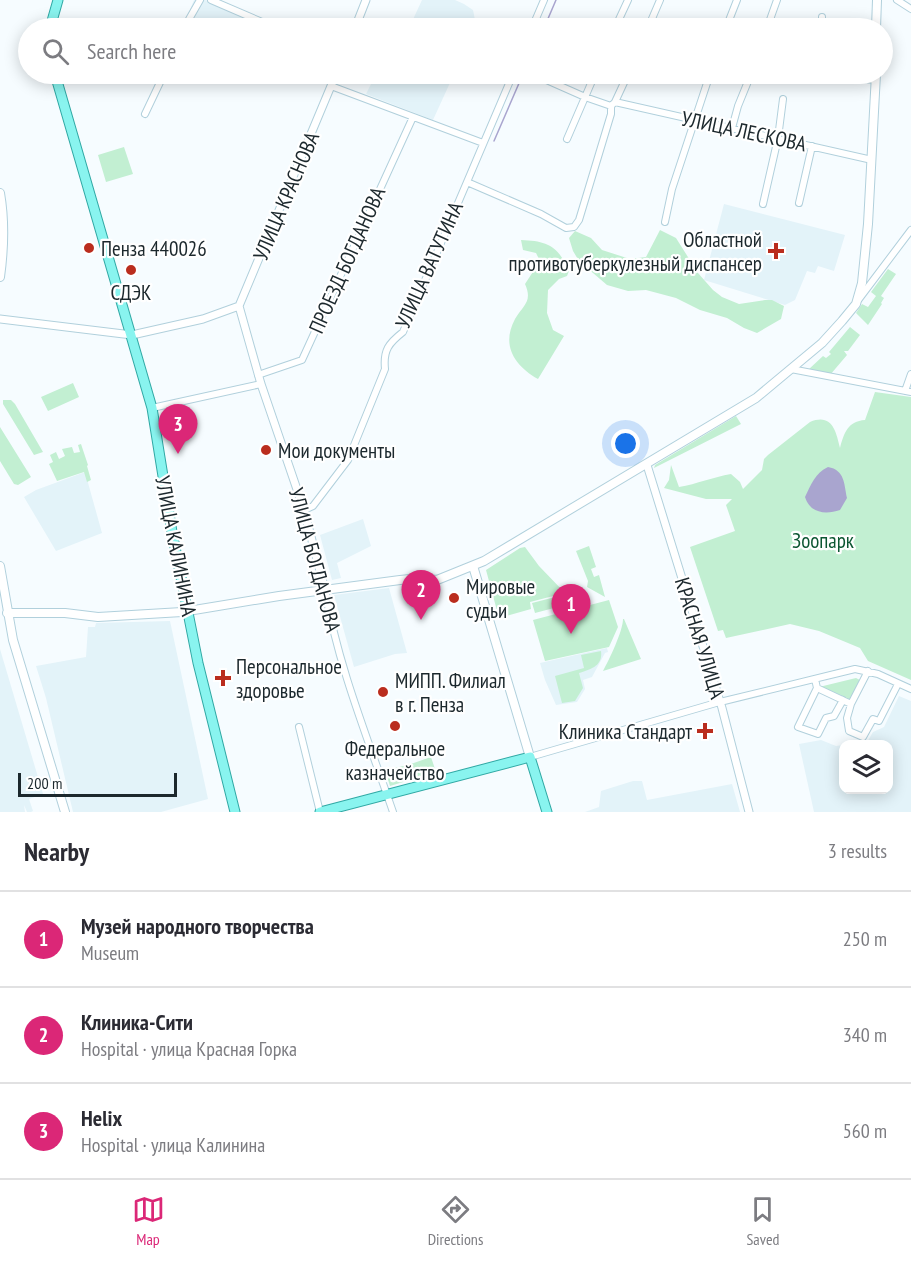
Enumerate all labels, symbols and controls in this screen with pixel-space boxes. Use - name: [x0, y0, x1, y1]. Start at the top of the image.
- search box: [18, 18, 893, 84]
- icon: search: [39, 35, 72, 68]
- text: Search here: [87, 37, 176, 65]
- street label: УЛИЦА ЛЕСКОВА: [679, 105, 809, 157]
- street label: УЛИЦА КРАСНОВА: [247, 128, 325, 264]
- street label: ПРОЕЗД БОГДАНОВА: [303, 183, 391, 337]
- street label: УЛИЦА ВАТУТИНА: [389, 197, 469, 333]
- place label: Областной противотуберкулезный диспансер: [508, 226, 762, 277]
- place label: Пенза 440026: [101, 235, 207, 262]
- marker: Пенза 440026: [82, 241, 96, 255]
- marker: Областной противотуберкулезный диспансер: [767, 242, 785, 260]
- marker: СДЭК: [124, 263, 138, 277]
- place label: СДЭК: [111, 279, 151, 306]
- pin: 3: [158, 404, 198, 454]
- your location: [611, 429, 640, 458]
- place label: Мои документы: [278, 437, 395, 464]
- marker: Мои документы: [259, 443, 273, 457]
- street label: УЛИЦА КАЛИНИНА: [149, 474, 203, 619]
- street label: УЛИЦА БОГДАНОВА: [283, 485, 347, 635]
- park label: Зоопарк: [792, 527, 854, 554]
- pin: 2: [402, 570, 440, 620]
- place label: Мировые судьи: [466, 573, 535, 624]
- street label: КРАСНАЯ УЛИЦА: [669, 574, 731, 702]
- pin: 1: [552, 584, 590, 634]
- marker: Мировые судьи: [447, 591, 461, 605]
- place label: Персональное здоровье: [236, 653, 342, 704]
- place label: МИПП. Филиал в г. Пенза: [395, 667, 506, 718]
- marker: Персональное здоровье: [214, 669, 232, 687]
- marker: МИПП. Филиал в г. Пенза: [376, 685, 390, 699]
- place label: Клиника Стандарт: [559, 718, 692, 745]
- marker: Федеральное казначейство: [388, 719, 402, 733]
- marker: Клиника Стандарт: [696, 722, 714, 740]
- place label: Федеральное казначейство: [345, 735, 445, 786]
- map controls: [839, 740, 893, 794]
- button: layers: [839, 740, 893, 794]
- scale bar: [18, 770, 177, 798]
- text: 200 m: [27, 773, 62, 793]
- text: Nearby: [24, 835, 89, 868]
- text: 3 results: [828, 838, 887, 864]
- text: Музей народного творчества: [81, 912, 314, 940]
- text: 1: [39, 926, 48, 952]
- text: 250 m: [843, 926, 887, 952]
- text: Museum: [81, 940, 139, 966]
- text: Клиника-Сити: [81, 1008, 193, 1036]
- text: 2: [39, 1022, 48, 1048]
- text: 340 m: [843, 1022, 887, 1048]
- text: Hospital · улица Красная Горка: [81, 1036, 297, 1062]
- text: Helix: [81, 1104, 122, 1132]
- text: 3: [39, 1118, 48, 1144]
- text: 560 m: [843, 1118, 887, 1144]
- text: Hospital · улица Калинина: [81, 1132, 265, 1158]
- tab: Map: [132, 1193, 165, 1249]
- tab: Directions: [428, 1193, 483, 1249]
- tab: Saved: [746, 1193, 779, 1249]

